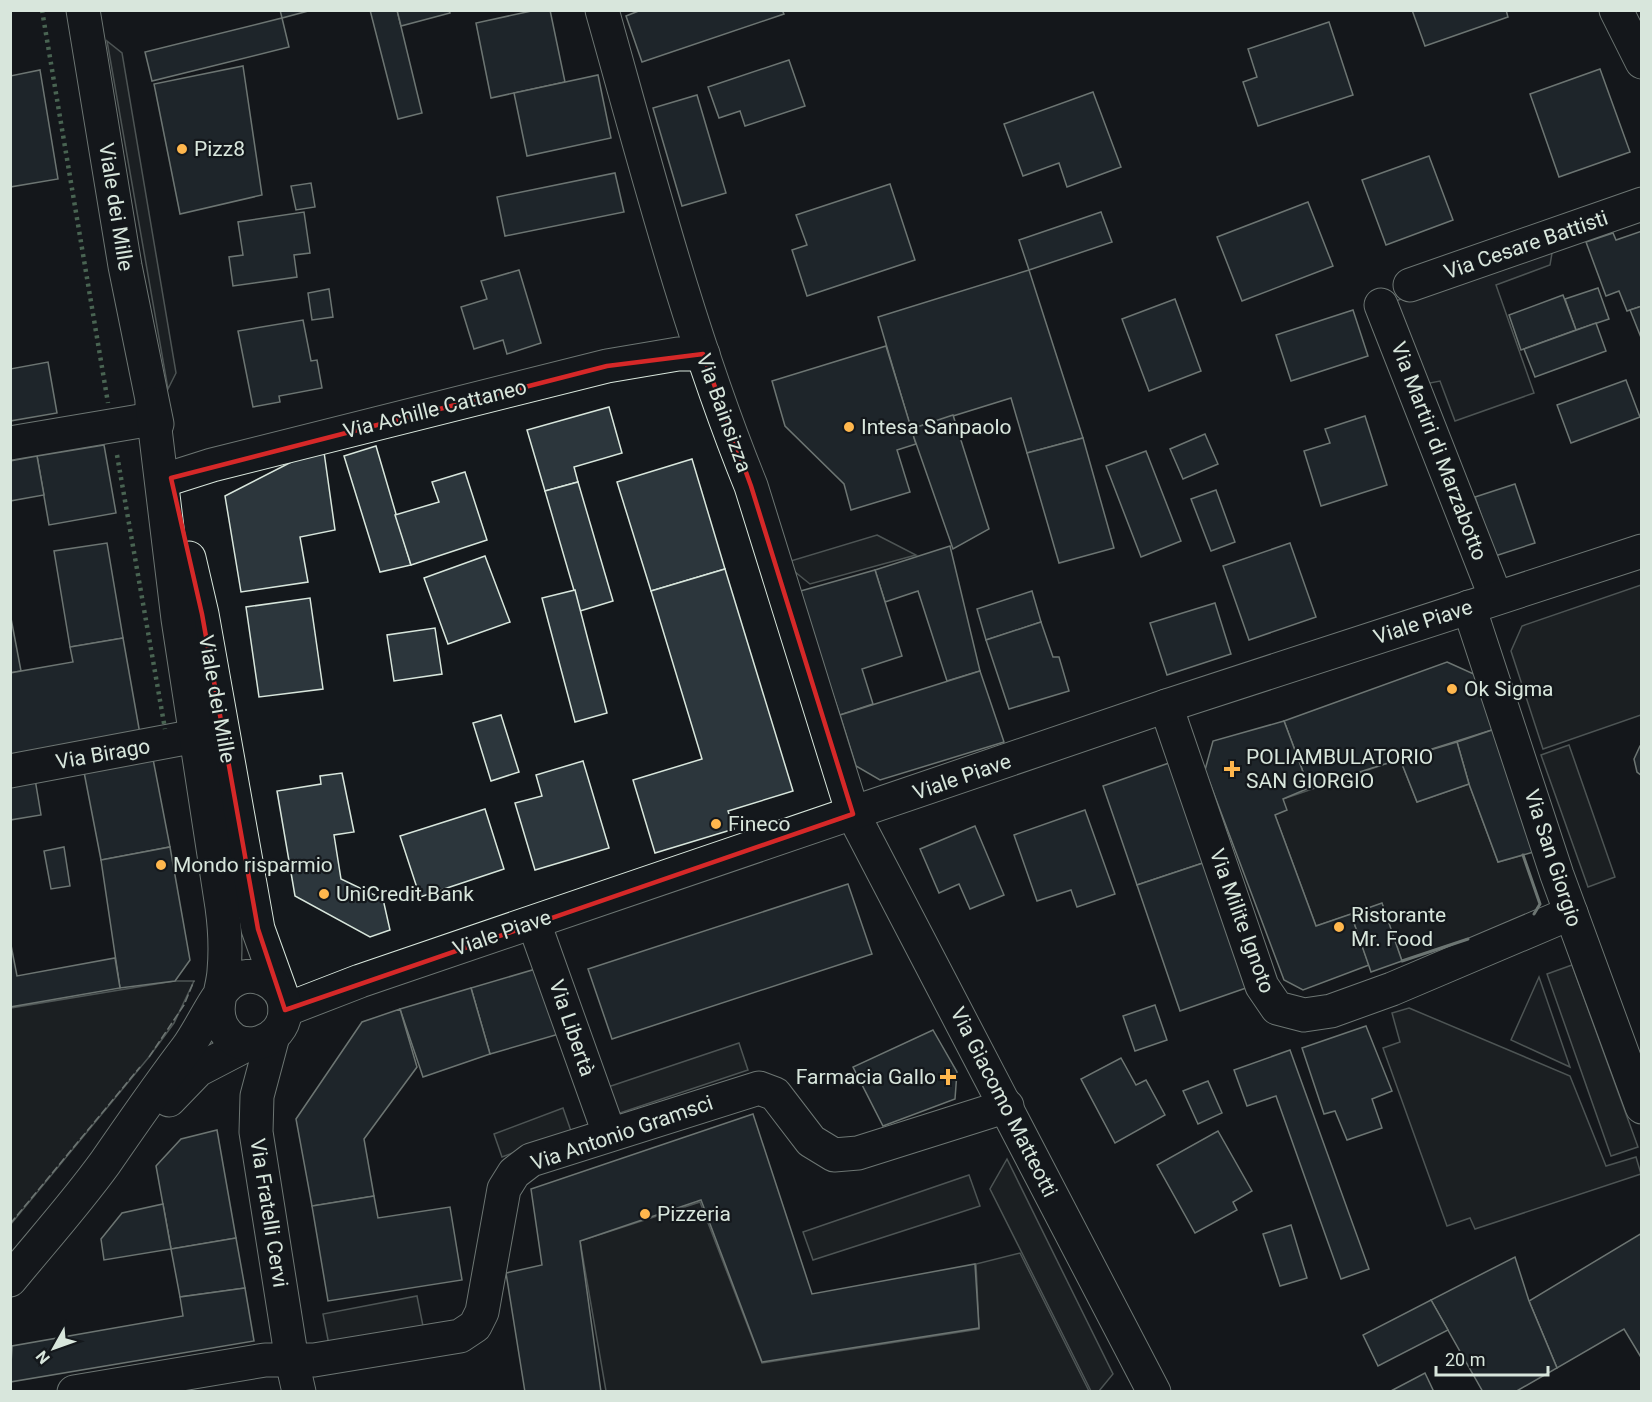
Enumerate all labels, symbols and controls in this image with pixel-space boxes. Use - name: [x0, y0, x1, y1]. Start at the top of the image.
- place label: Pizz8: [194, 137, 245, 161]
- street label: Viale dei Mille: [94, 141, 138, 273]
- marker: Pizz8: [175, 142, 189, 156]
- street label: Via Cesare Battisti: [1441, 206, 1611, 284]
- street label: Via Martiri di Marzabotto: [1386, 338, 1492, 564]
- street label: Via Bainsizza: [691, 350, 757, 476]
- street label: Via Achille Cattaneo: [341, 375, 529, 443]
- place label: Intesa Sanpaolo: [861, 415, 1012, 439]
- marker: Intesa Sanpaolo: [842, 420, 856, 434]
- street label: Viale Piave: [1371, 595, 1475, 649]
- street label: Viale dei Mille: [194, 633, 240, 765]
- place label: Ok Sigma: [1464, 677, 1554, 701]
- marker: Ok Sigma: [1445, 682, 1459, 696]
- street label: Via Birago: [54, 734, 152, 774]
- place label: POLIAMBULATORIO SAN GIORGIO: [1246, 745, 1433, 793]
- street label: Viale Piave: [910, 749, 1014, 805]
- marker: POLIAMBULATORIO SAN GIORGIO: [1223, 760, 1241, 778]
- street label: Via San Giorgio: [1519, 786, 1587, 930]
- place label: Fineco: [728, 812, 790, 836]
- marker: Fineco: [709, 817, 723, 831]
- street label: Via Milite Ignoto: [1205, 846, 1279, 996]
- place label: Mondo risparmio: [173, 853, 333, 877]
- marker: Mondo risparmio: [154, 858, 168, 872]
- place label: UniCredit Bank: [336, 882, 474, 906]
- marker: UniCredit Bank: [317, 887, 331, 901]
- place label: Ristorante Mr. Food: [1351, 903, 1446, 951]
- street label: Viale Piave: [450, 905, 554, 961]
- marker: Ristorante Mr. Food: [1332, 920, 1346, 934]
- street label: Via Libertà: [544, 977, 600, 1079]
- street label: Via Giacomo Matteotti: [946, 1003, 1062, 1201]
- place label: Farmacia Gallo: [796, 1065, 936, 1089]
- marker: Farmacia Gallo: [941, 1070, 955, 1084]
- street label: Via Antonio Gramsci: [528, 1091, 716, 1175]
- street label: Via Fratelli Cervi: [245, 1137, 293, 1289]
- place label: Pizzeria: [657, 1202, 731, 1226]
- marker: Pizzeria: [638, 1207, 652, 1221]
- north arrow: [24, 1318, 84, 1378]
- scale bar: [1436, 1339, 1548, 1377]
- text: N: [32, 1347, 54, 1368]
- text: 20 m: [1445, 1349, 1485, 1370]

